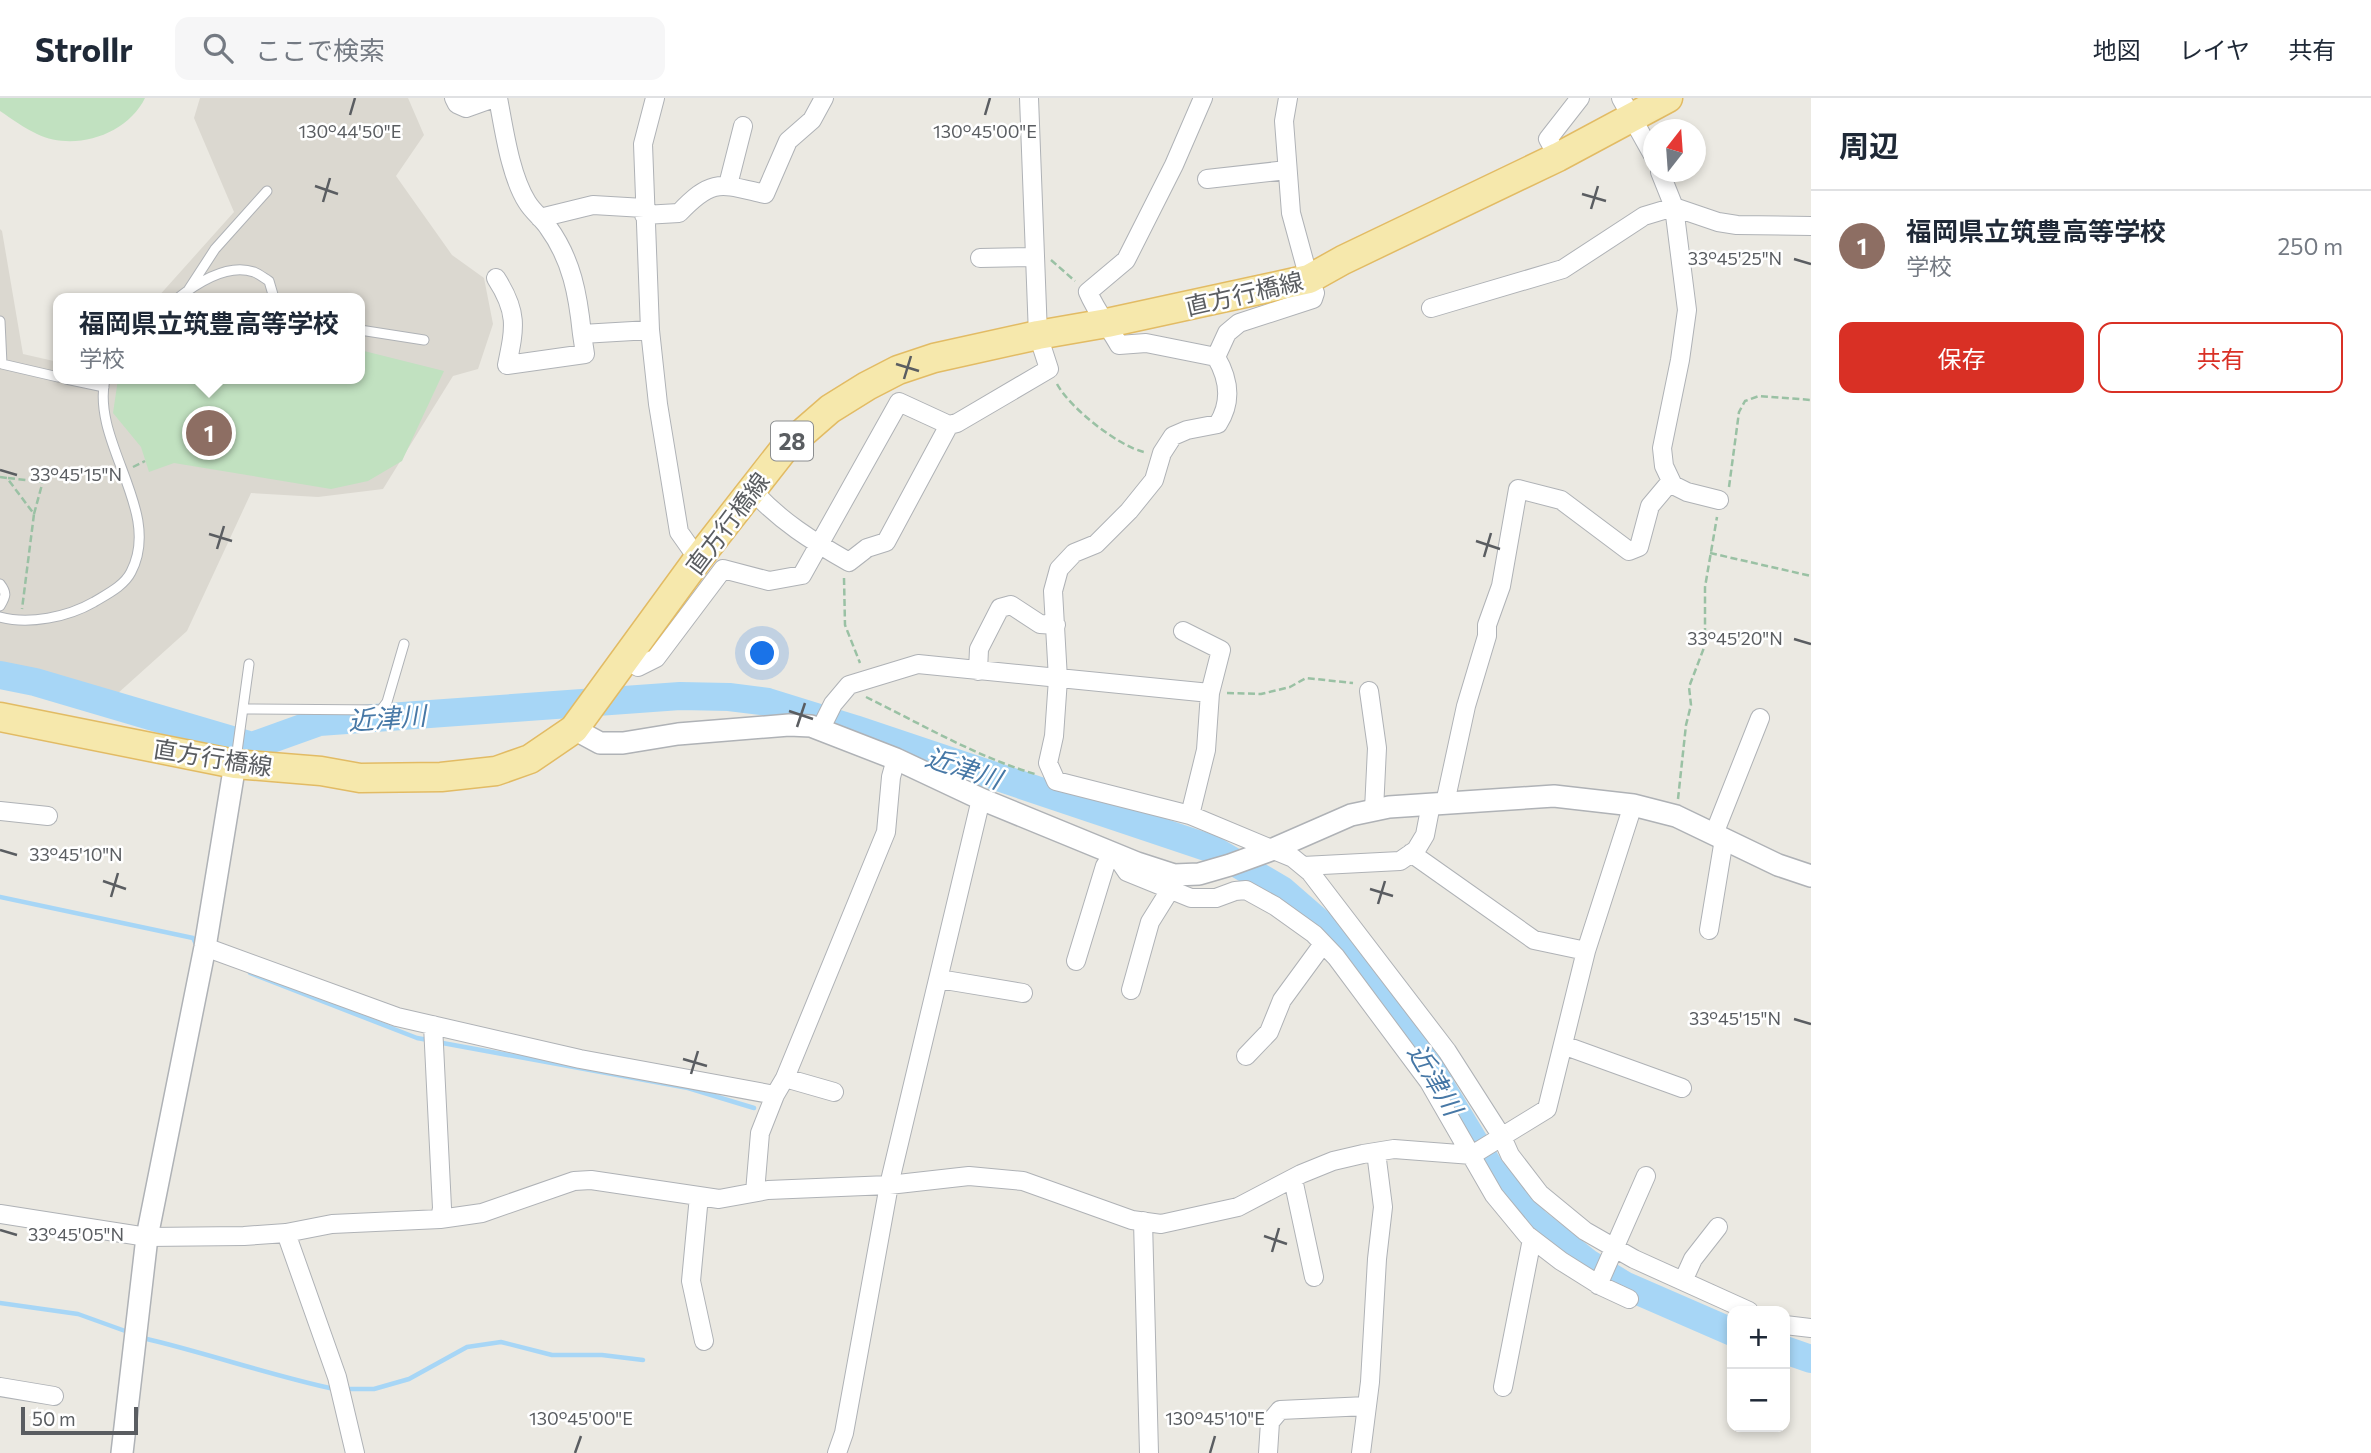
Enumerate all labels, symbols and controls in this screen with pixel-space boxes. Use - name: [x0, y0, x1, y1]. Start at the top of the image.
- search box: [175, 17, 665, 80]
- text: Strollr: [35, 28, 133, 69]
- icon: search: [199, 29, 237, 67]
- text: ここで検索: [255, 34, 385, 65]
- text: 地図: [2093, 35, 2141, 64]
- text: レイヤ: [2179, 35, 2250, 64]
- text: 共有: [2288, 35, 2336, 64]
- north arrow: [1643, 119, 1706, 182]
- text: 130°44'50"E: [299, 120, 401, 142]
- text: 130°45'00"E: [933, 120, 1037, 142]
- text: 周辺: [1839, 126, 1899, 163]
- text: 福岡県立筑豊高等学校: [1906, 215, 2166, 246]
- text: 1: [1857, 232, 1867, 260]
- text: 250 m: [2278, 232, 2343, 260]
- text: 33°45'25"N: [1688, 247, 1782, 269]
- text: 学校: [1906, 252, 1952, 280]
- street label: 直方行橋線: [1182, 265, 1306, 321]
- popup: [53, 293, 365, 384]
- text: 福岡県立筑豊高等学校: [79, 307, 339, 338]
- button: 保存: [1839, 322, 2084, 393]
- button: 共有: [2098, 322, 2343, 393]
- text: 学校: [79, 344, 125, 372]
- pin: 1: [186, 407, 232, 459]
- road number: 28: [771, 422, 813, 460]
- text: 33°45'15"N: [30, 463, 122, 485]
- street label: 直方行橋線: [679, 466, 775, 580]
- text: 33°45'20"N: [1687, 627, 1783, 649]
- your location: [745, 636, 779, 670]
- water label: 近津川: [347, 699, 430, 735]
- street label: 直方行橋線: [151, 733, 275, 781]
- water label: 近津川: [922, 740, 1009, 795]
- text: 33°45'10"N: [29, 843, 123, 865]
- text: 33°45'15"N: [1689, 1007, 1781, 1029]
- water label: 近津川: [1403, 1038, 1471, 1123]
- text: 33°45'05"N: [28, 1223, 124, 1245]
- map controls: [1727, 1306, 1790, 1432]
- button: +: [1727, 1306, 1790, 1369]
- button: −: [1727, 1369, 1790, 1432]
- scale bar: [21, 1404, 138, 1436]
- text: 50 m: [32, 1407, 76, 1430]
- text: 130°45'00"E: [529, 1407, 633, 1429]
- text: 130°45'10"E: [1165, 1407, 1265, 1429]

